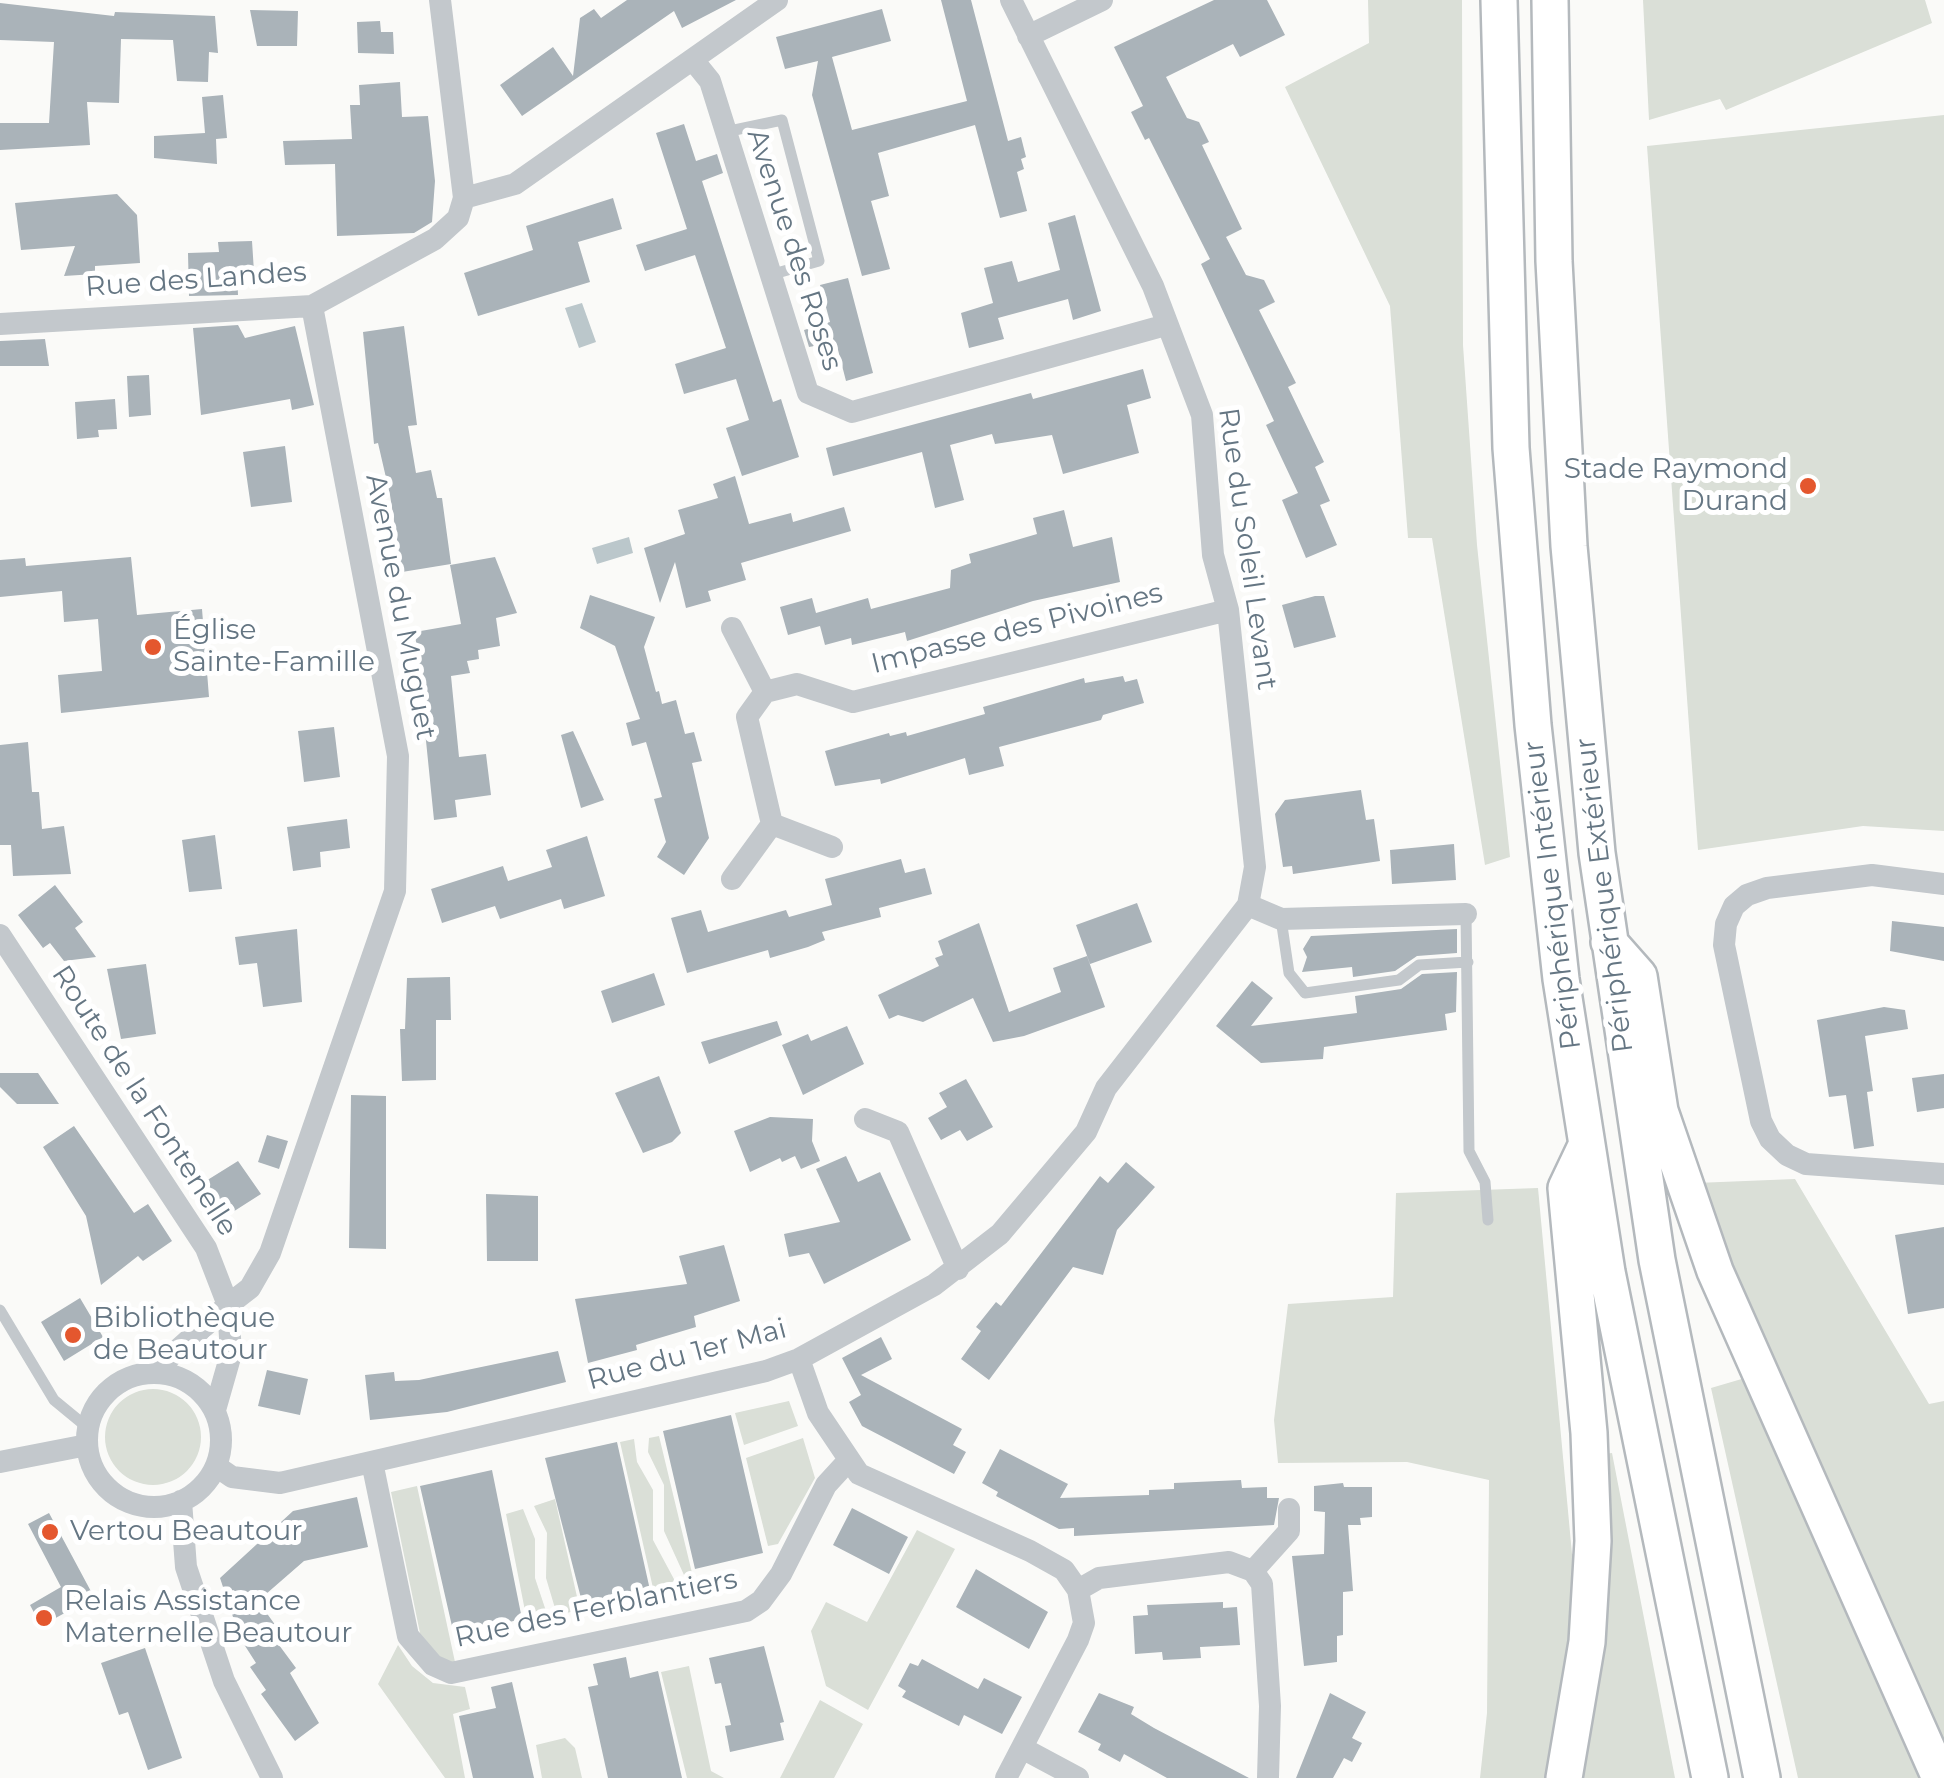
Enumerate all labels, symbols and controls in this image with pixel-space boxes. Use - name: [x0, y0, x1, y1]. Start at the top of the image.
- street label: Avenue des Roses: [739, 125, 849, 375]
- street label: Rue des Landes: [84, 256, 308, 304]
- street label: Rue du Soleil Levant: [1211, 406, 1283, 692]
- place label: Stade Raymond Durand: [1564, 453, 1788, 519]
- street label: Avenue du Muguet: [358, 471, 442, 743]
- marker: Stade Raymond Durand: [1797, 475, 1819, 497]
- street label: Impasse des Pivoines: [868, 577, 1166, 681]
- place label: Église Sainte-Famille: [173, 614, 375, 680]
- marker: Église Sainte-Famille: [142, 636, 164, 658]
- street label: Périphérique Extérieur: [1569, 736, 1641, 1054]
- street label: Périphérique Intérieur: [1517, 738, 1589, 1052]
- street label: Route de la Fontenelle: [44, 960, 244, 1242]
- place label: Bibliothèque de Beautour: [93, 1302, 275, 1368]
- street label: Rue du 1er Mai: [584, 1312, 790, 1398]
- marker: Bibliothèque de Beautour: [62, 1324, 84, 1346]
- place label: Vertou Beautour: [70, 1515, 302, 1549]
- marker: Vertou Beautour: [39, 1521, 61, 1543]
- street label: Rue des Ferblantiers: [452, 1563, 740, 1655]
- place label: Relais Assistance Maternelle Beautour: [64, 1585, 353, 1651]
- marker: Relais Assistance Maternelle Beautour: [33, 1607, 55, 1629]

